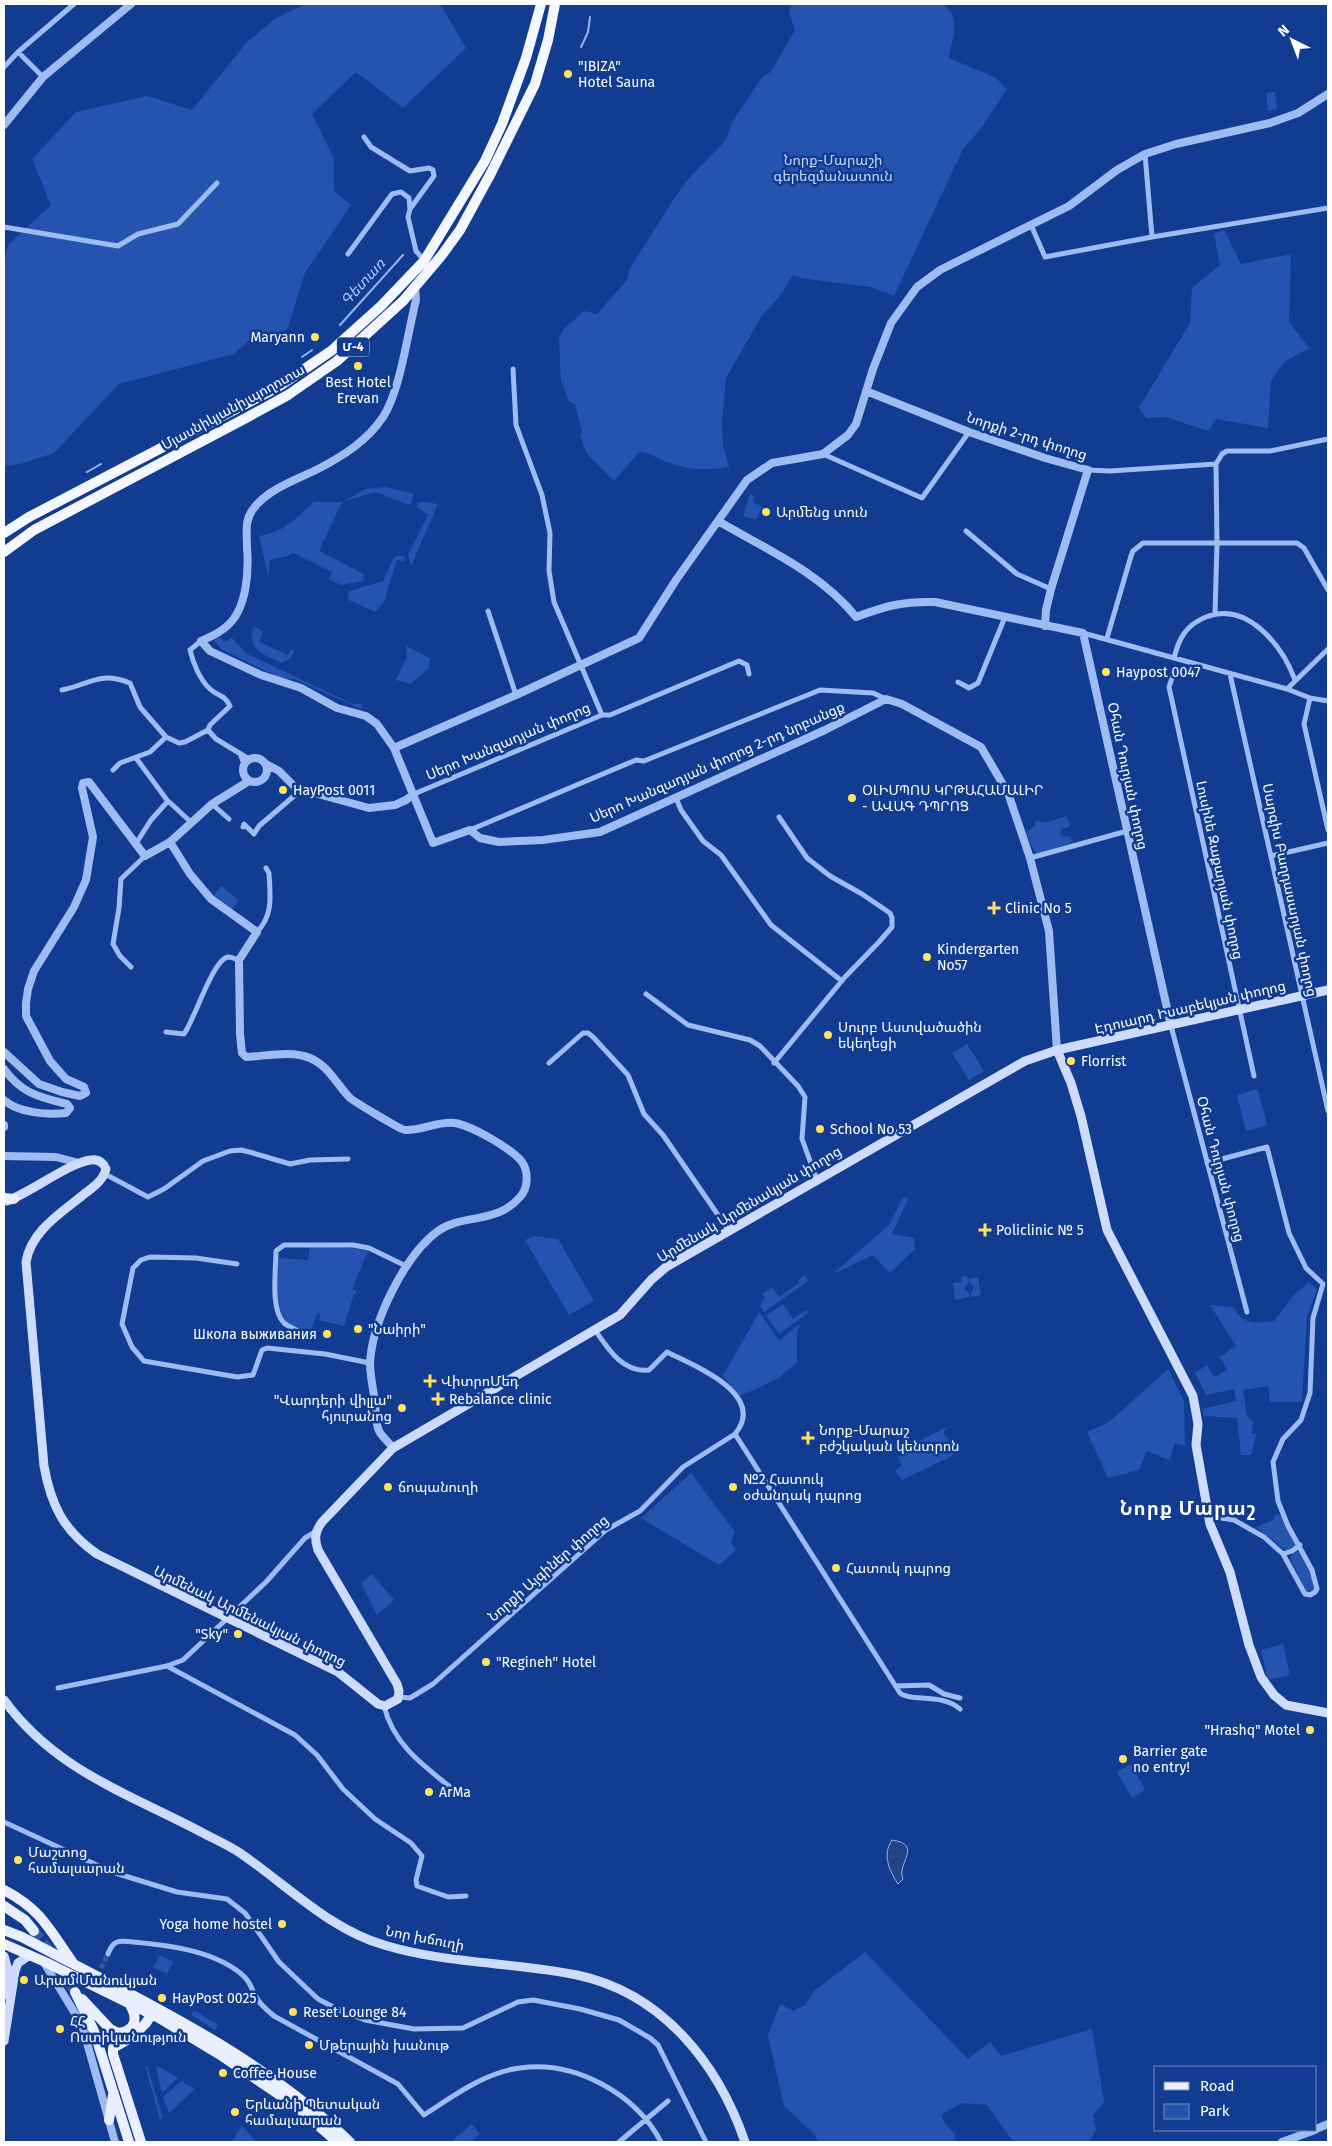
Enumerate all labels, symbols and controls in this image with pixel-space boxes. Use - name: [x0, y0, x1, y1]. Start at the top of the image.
- north arrow: [1267, 15, 1317, 65]
- text: N: [1274, 21, 1293, 40]
- place label: "IBIZA" Hotel Sauna: [578, 58, 655, 91]
- marker: "IBIZA" Hotel Sauna: [562, 68, 574, 80]
- park label: Նորք-Մարաշի գերեզմանատուն: [773, 152, 893, 185]
- water label: Գետառ: [337, 254, 389, 309]
- place label: Maryann: [250, 329, 305, 346]
- marker: Maryann: [309, 331, 321, 343]
- road number: Մ-4: [337, 338, 369, 357]
- marker: Best Hotel Erevan: [352, 360, 364, 372]
- street label: Մյասնիկյանի պողոտա: [159, 361, 308, 454]
- place label: Best Hotel Erevan: [325, 374, 391, 407]
- street label: Նորքի 2-րդ փողոց: [964, 409, 1089, 464]
- place label: Արմենց տուն: [776, 504, 868, 521]
- marker: Արմենց տուն: [760, 506, 772, 518]
- place label: Haypost 0047: [1116, 664, 1201, 681]
- marker: Haypost 0047: [1100, 666, 1112, 678]
- street label: Սերո Խանզադյան փողոց 2-րդ նրբանցք: [587, 698, 847, 827]
- street label: Սերո Խանզադյան փողոց: [424, 699, 593, 784]
- street label: Օհան Դուրյան փողոց: [1104, 701, 1151, 851]
- street label: Լուսինե Զաքարյան փողոց: [1192, 779, 1247, 961]
- place label: HayPost 0011: [293, 782, 375, 799]
- place label: ՕԼԻՄՊՈՍ ԿՐԹԱՀԱՄԱԼԻՐ - ԱՎԱԳ ԴՊՐՈՑ: [862, 782, 1043, 815]
- street label: Սարգիս Բաղդասարյան փողոց: [1259, 782, 1320, 998]
- marker: HayPost 0011: [277, 784, 289, 796]
- marker: ՕԼԻՄՊՈՍ ԿՐԹԱՀԱՄԱԼԻՐ - ԱՎԱԳ ԴՊՐՈՑ: [846, 792, 858, 804]
- place label: Clinic No 5: [1005, 900, 1072, 917]
- marker: Clinic No 5: [987, 901, 1001, 915]
- place label: Kindergarten No57: [937, 941, 1019, 974]
- marker: Kindergarten No57: [921, 951, 933, 963]
- street label: Էդուարդ Իսաբեկյան փողոց: [1093, 977, 1287, 1038]
- place label: Սուրբ Աստվածածին եկեղեցի: [838, 1019, 982, 1052]
- marker: Սուրբ Աստվածածին եկեղեցի: [822, 1029, 834, 1041]
- place label: Florrist: [1081, 1053, 1127, 1070]
- marker: Florrist: [1065, 1055, 1077, 1067]
- street label: Օհան Դուրյան փողոց: [1193, 1094, 1248, 1244]
- place label: School No 53: [830, 1121, 912, 1138]
- marker: School No 53: [814, 1123, 826, 1135]
- street label: Արմենակ Արմենակյան փողոց: [654, 1143, 844, 1266]
- place label: Policlinic № 5: [996, 1222, 1084, 1239]
- marker: Policlinic № 5: [978, 1223, 992, 1237]
- place label: "Նաիրի": [368, 1321, 426, 1338]
- marker: "Նաիրի": [352, 1323, 364, 1335]
- place label: Школа выживания: [193, 1326, 317, 1343]
- marker: Школа выживания: [321, 1328, 333, 1340]
- place label: ՎիտրոՄեդ: [441, 1373, 519, 1390]
- marker: ՎիտրոՄեդ: [423, 1374, 437, 1388]
- place label: Rebalance clinic: [449, 1391, 552, 1408]
- place label: "Վարդերի վիլլա" հյուրանոց: [274, 1392, 392, 1425]
- marker: Rebalance clinic: [431, 1392, 445, 1406]
- marker: "Վարդերի վիլլա" հյուրանոց: [396, 1402, 408, 1414]
- place label: Նորք-Մարաշ բժշկական կենտրոն: [819, 1422, 960, 1455]
- marker: Նորք-Մարաշ բժշկական կենտրոն: [801, 1431, 815, 1445]
- place label: №2 Հատուկ օժանդակ դպրոց: [743, 1471, 862, 1504]
- place label: ճոպանուղի: [398, 1479, 478, 1496]
- marker: ճոպանուղի: [382, 1481, 394, 1493]
- marker: №2 Հատուկ օժանդակ դպրոց: [727, 1481, 739, 1493]
- district label: Նորք Մարաշ: [1120, 1497, 1256, 1520]
- street label: Նորքի Այգիներ փողոց: [485, 1512, 612, 1625]
- place label: Հատուկ դպրոց: [846, 1560, 951, 1577]
- street label: Արմենակ Արմենակյան փողոց: [151, 1562, 349, 1671]
- marker: Հատուկ դպրոց: [830, 1562, 842, 1574]
- place label: "Sky": [195, 1626, 228, 1643]
- marker: "Sky": [232, 1628, 244, 1640]
- place label: "Regineh" Hotel: [496, 1654, 596, 1671]
- marker: "Regineh" Hotel: [480, 1656, 492, 1668]
- place label: "Hrashq" Motel: [1204, 1722, 1300, 1739]
- marker: "Hrashq" Motel: [1304, 1724, 1316, 1736]
- place label: Barrier gate no entry!: [1133, 1743, 1208, 1776]
- marker: Barrier gate no entry!: [1117, 1753, 1129, 1765]
- place label: ArMa: [439, 1784, 471, 1801]
- marker: ArMa: [423, 1786, 435, 1798]
- place label: Մաշտոց համալսարան: [28, 1844, 125, 1877]
- marker: Մաշտոց համալսարան: [12, 1854, 24, 1866]
- place label: Yoga home hostel: [159, 1916, 272, 1933]
- marker: Yoga home hostel: [276, 1918, 288, 1930]
- street label: Նոր խճուղի: [384, 1923, 466, 1954]
- place label: Արամ Մանուկյան: [34, 1972, 157, 1989]
- marker: Արամ Մանուկյան: [18, 1974, 30, 1986]
- place label: HayPost 0025: [172, 1990, 256, 2007]
- marker: HayPost 0025: [156, 1992, 168, 2004]
- place label: Reset Lounge 84: [303, 2004, 407, 2021]
- marker: Reset Lounge 84: [287, 2006, 299, 2018]
- place label: ՀՀ Ոստիկանություն: [70, 2013, 186, 2046]
- marker: ՀՀ Ոստիկանություն: [54, 2023, 66, 2035]
- place label: Մթերային խանութ: [319, 2037, 450, 2054]
- marker: Մթերային խանութ: [303, 2039, 315, 2051]
- place label: Coffee House: [233, 2065, 317, 2082]
- legend: [1154, 2066, 1317, 2131]
- marker: Coffee House: [217, 2067, 229, 2079]
- text: Road: [1200, 2077, 1235, 2095]
- place label: Երևանի Պետական համալսարան: [245, 2096, 380, 2129]
- text: Park: [1200, 2102, 1230, 2120]
- marker: Երևանի Պետական համալսարան: [229, 2106, 241, 2118]

